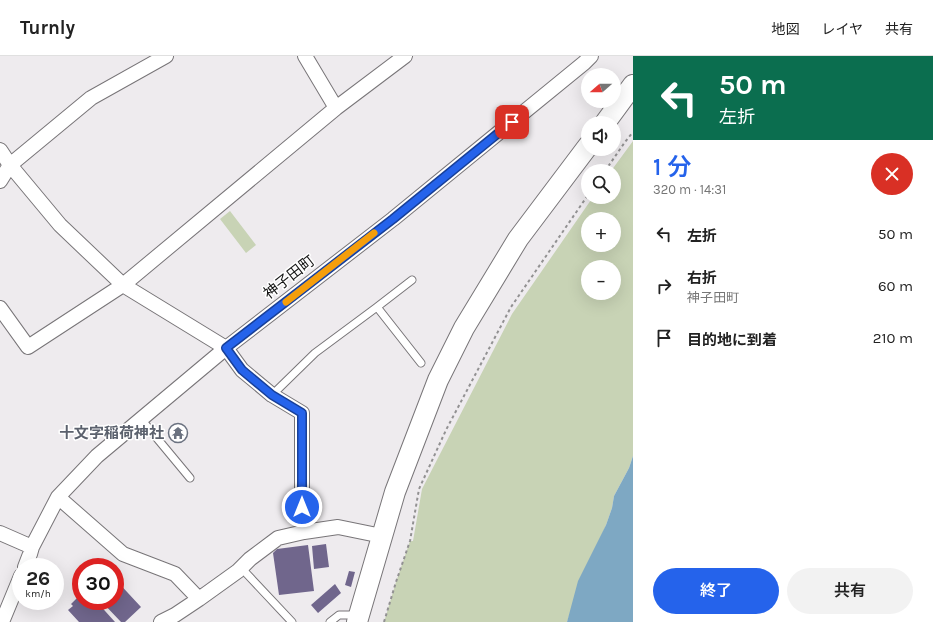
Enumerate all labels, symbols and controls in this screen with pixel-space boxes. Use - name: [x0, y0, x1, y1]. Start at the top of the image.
- text: Turnly: [20, 17, 75, 39]
- text: 地図: [771, 21, 799, 38]
- text: レイヤ: [821, 21, 863, 38]
- text: 共有: [885, 21, 913, 38]
- north arrow: [581, 68, 621, 108]
- map controls: [581, 68, 621, 300]
- text: 50 m: [719, 68, 787, 101]
- icon: left: [653, 72, 705, 124]
- pin: [495, 105, 529, 139]
- text: 左折: [719, 106, 755, 128]
- icon: arrive: [501, 111, 523, 133]
- button: sound: [581, 116, 621, 156]
- text: 1 分: [653, 153, 691, 181]
- button: close: [871, 153, 913, 195]
- button: search: [581, 164, 621, 204]
- text: 320 m · 14:31: [653, 182, 726, 197]
- button: +: [581, 212, 621, 252]
- icon: left: [653, 223, 675, 245]
- text: 50 m: [878, 225, 913, 243]
- text: 左折: [687, 227, 717, 245]
- street label: 神子田町: [260, 251, 318, 303]
- button: −: [581, 260, 621, 300]
- text: 右折: [687, 269, 717, 287]
- icon: right: [653, 275, 675, 297]
- text: 60 m: [878, 277, 913, 295]
- text: 神子田町: [687, 290, 739, 305]
- icon: arrive: [653, 327, 675, 349]
- text: 210 m: [873, 329, 913, 347]
- text: 目的地に到着: [687, 331, 777, 349]
- temple icon: 十文字稲荷神社: [167, 422, 189, 444]
- place label: 十文字稲荷神社: [59, 424, 164, 442]
- position arrow: [281, 486, 323, 528]
- speed limit sign: 30: [72, 558, 124, 610]
- text: 26: [26, 567, 50, 590]
- button: 終了: [653, 568, 779, 614]
- button: 共有: [787, 568, 913, 614]
- text: km/h: [25, 588, 51, 600]

